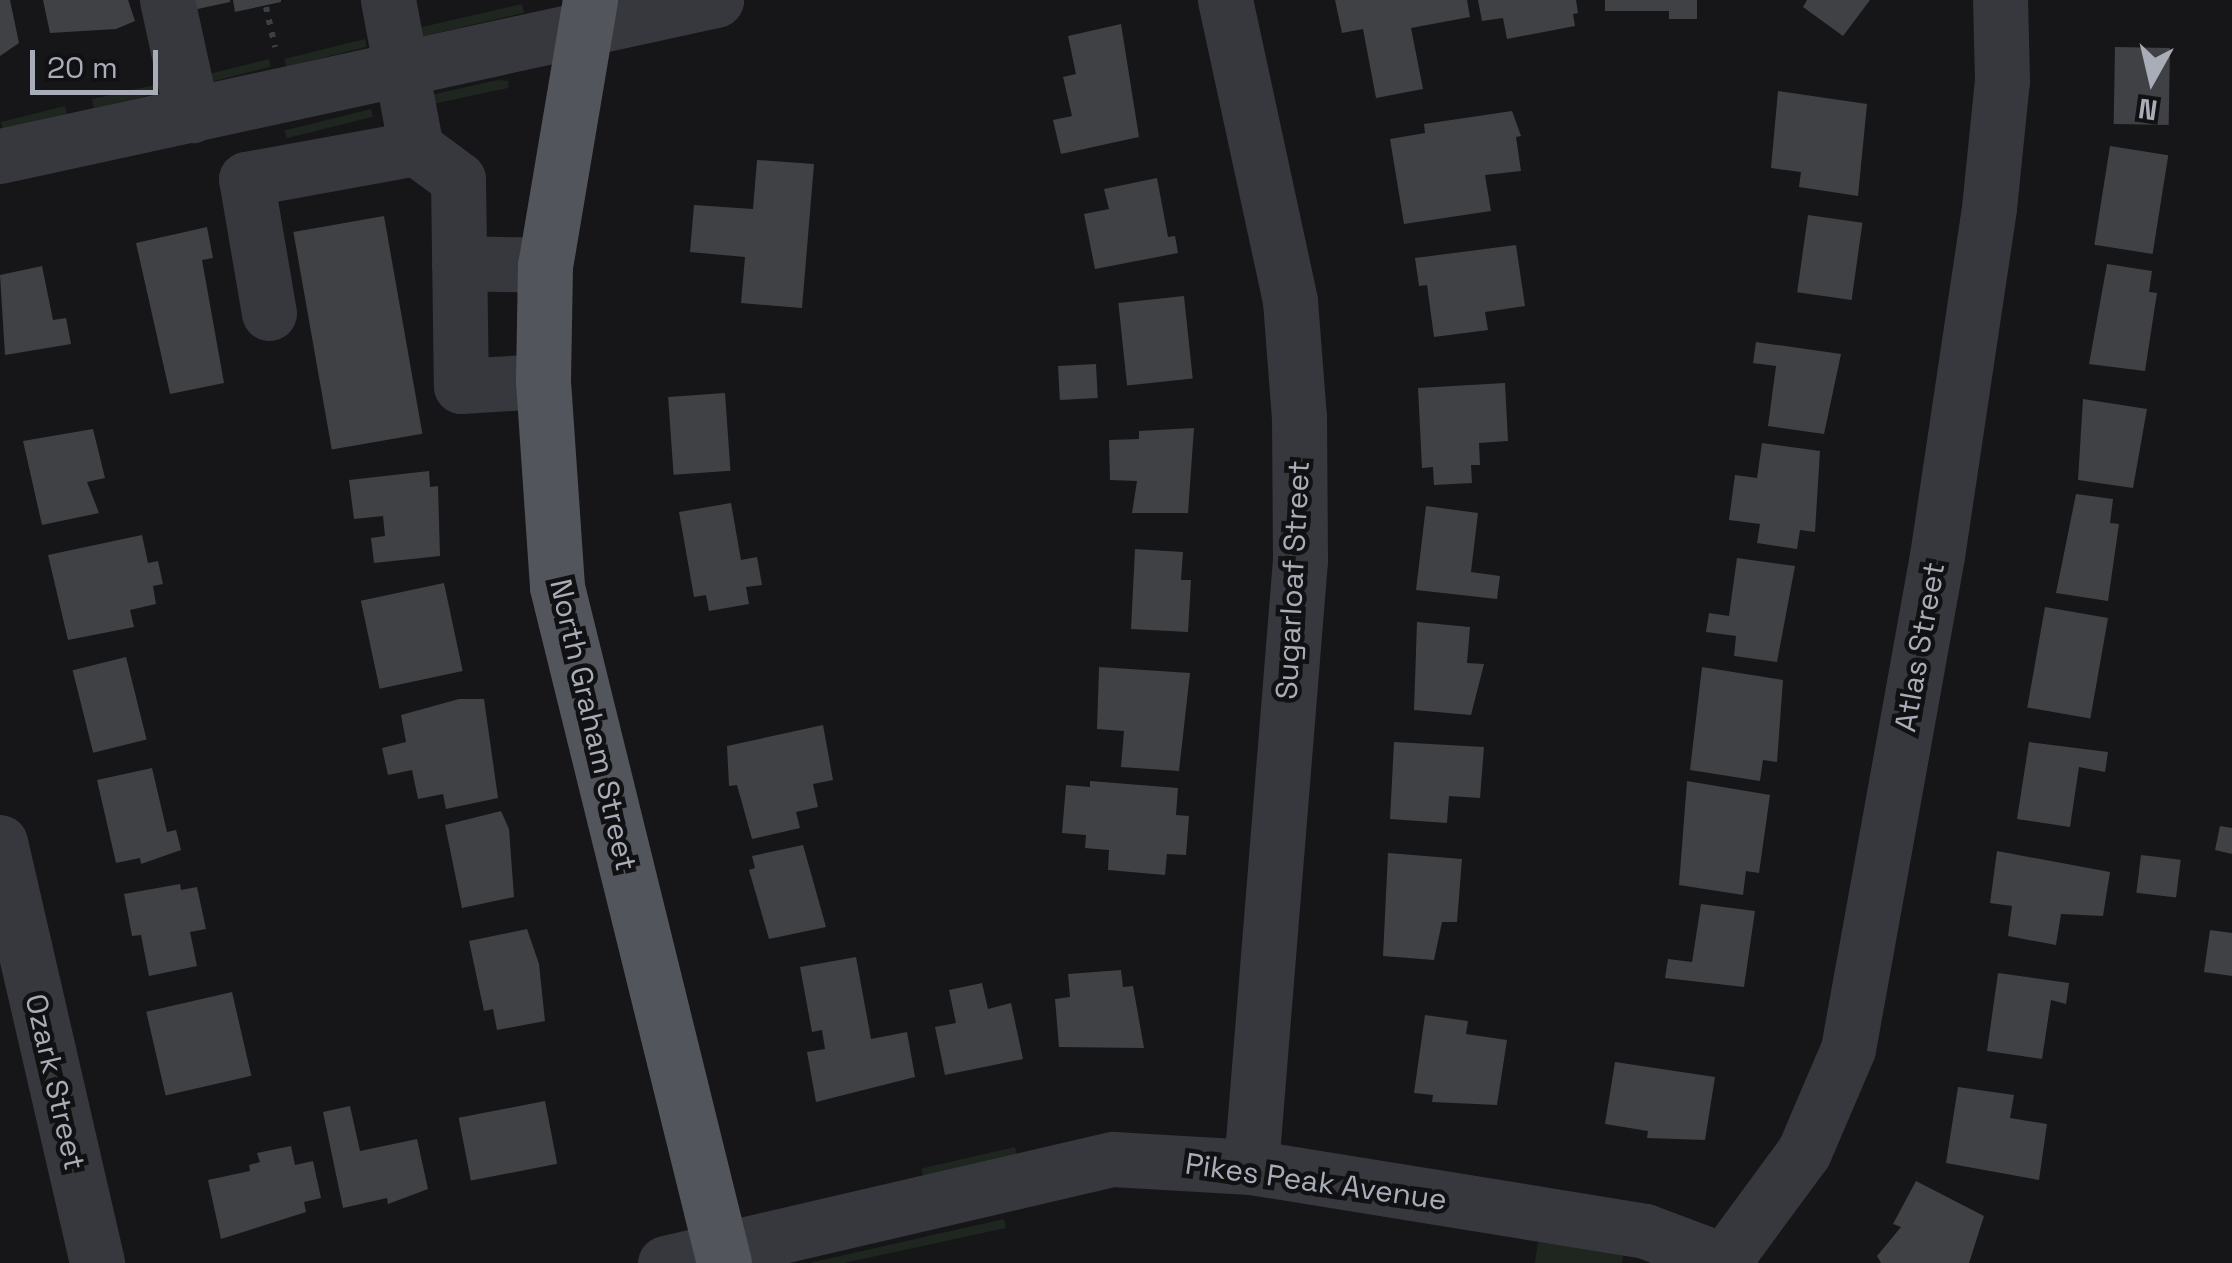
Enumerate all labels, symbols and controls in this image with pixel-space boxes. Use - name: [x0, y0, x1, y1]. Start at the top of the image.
- scale bar: [35, 30, 162, 92]
- north arrow: [2102, 30, 2202, 130]
- text: 20 m: [47, 48, 118, 87]
- text: N: [2136, 91, 2160, 129]
- street label: Sugarloaf Street: [1269, 460, 1317, 700]
- street label: Atlas Street: [1887, 559, 1953, 735]
- street label: North Graham Street: [542, 576, 644, 874]
- street label: Ozark Street: [17, 990, 93, 1174]
- street label: Pikes Peak Avenue: [1183, 1146, 1449, 1218]

